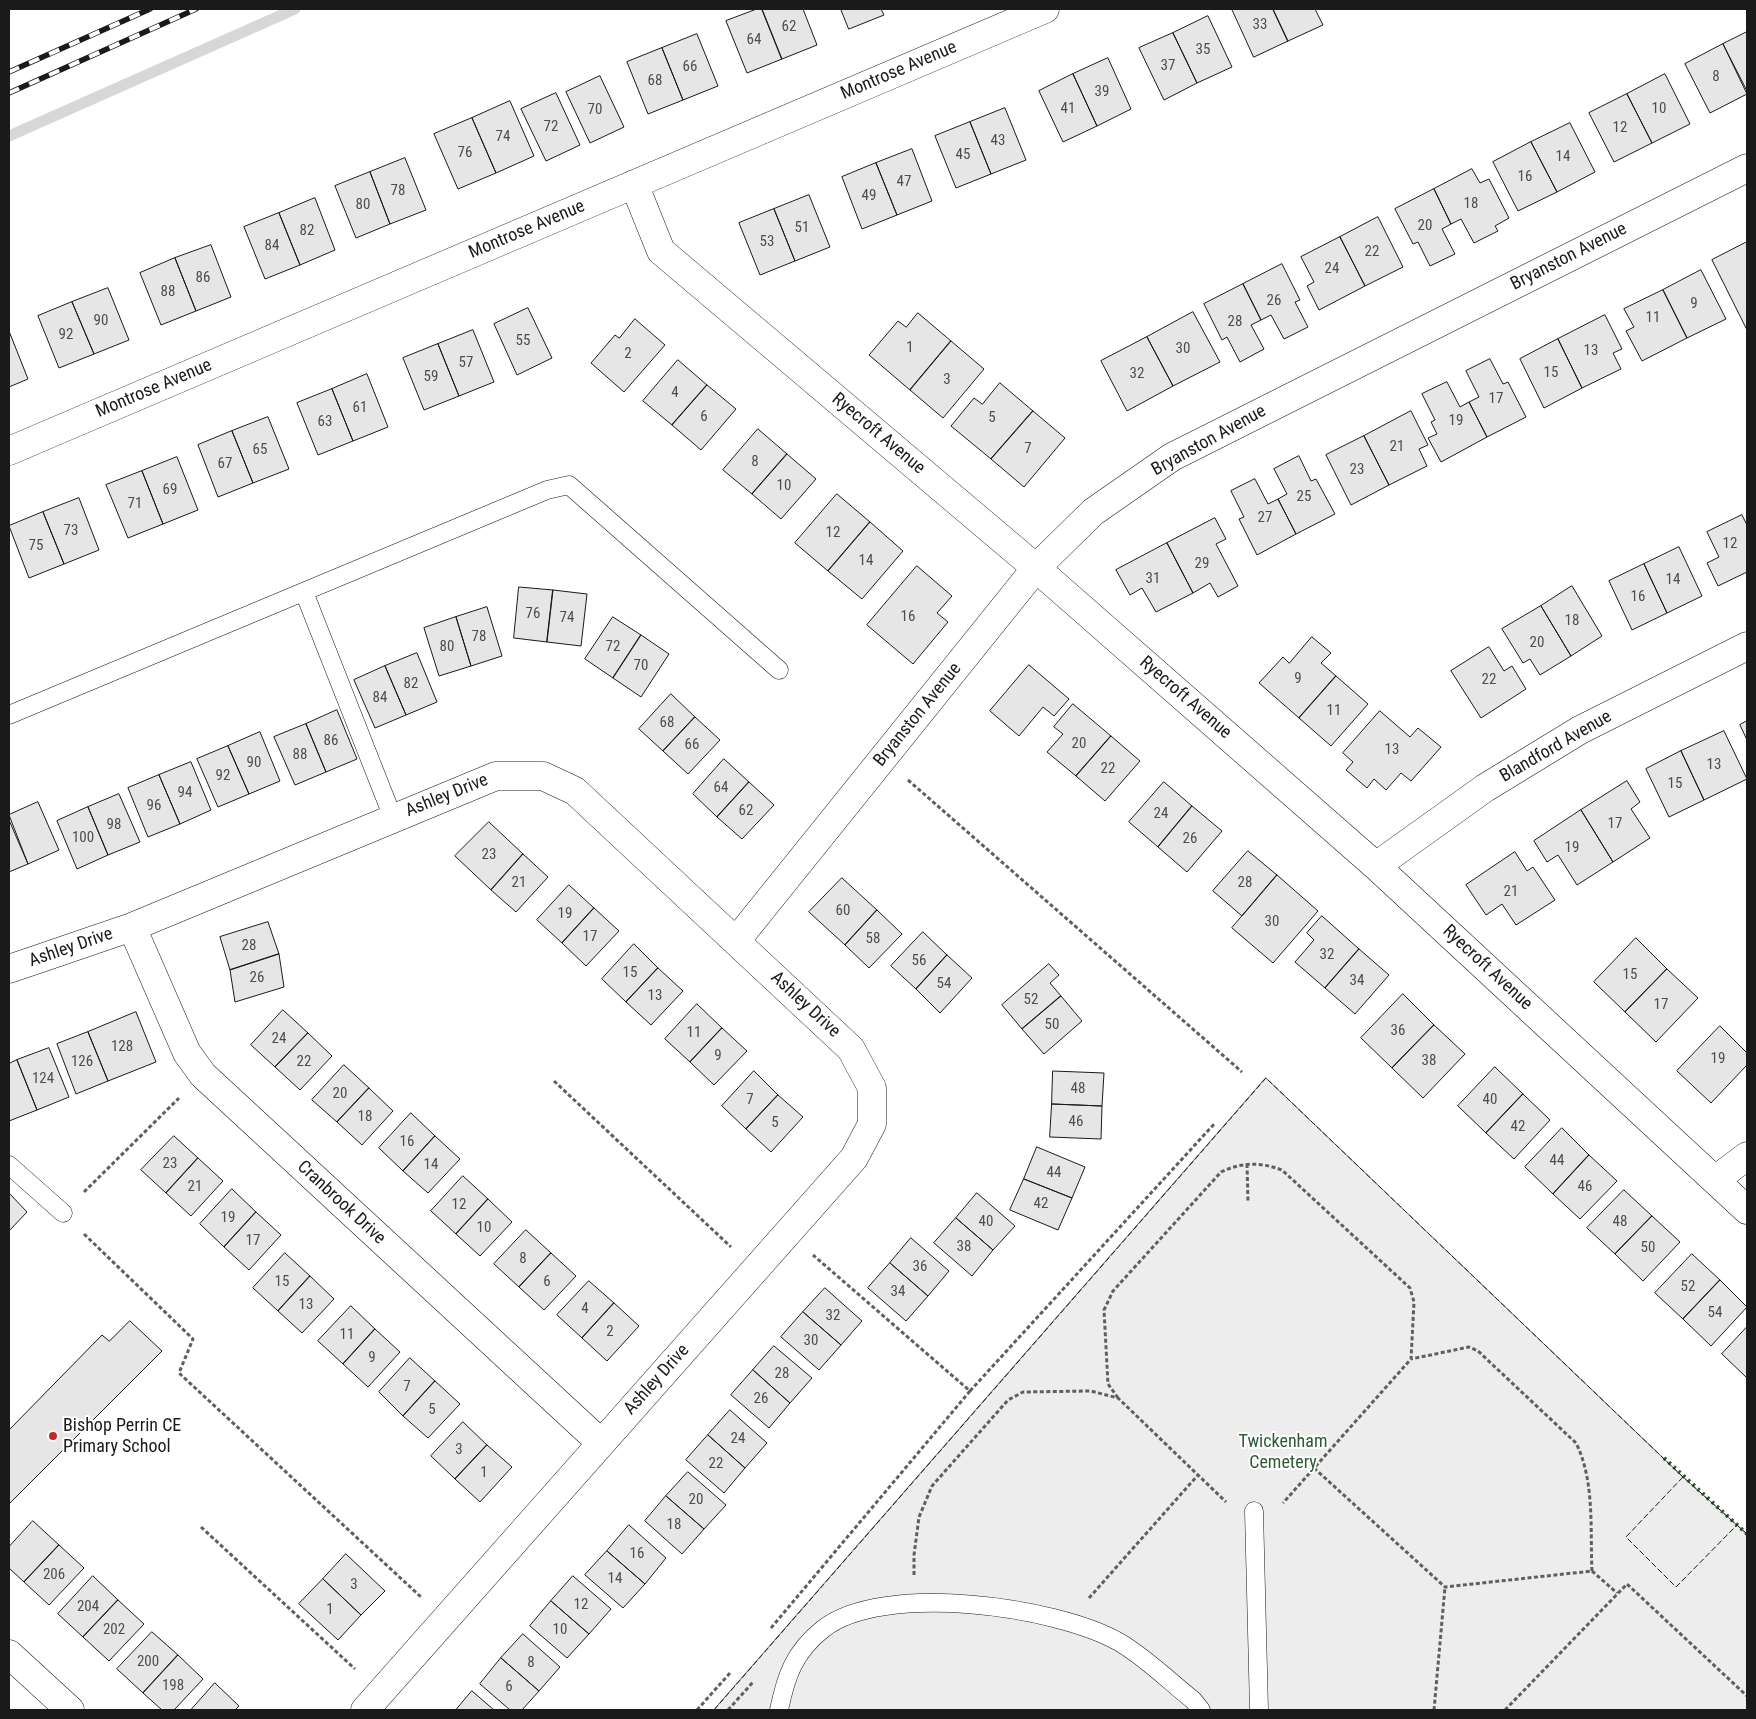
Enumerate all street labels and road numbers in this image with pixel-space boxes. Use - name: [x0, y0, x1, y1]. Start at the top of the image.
- street label: Montrose Avenue: [838, 37, 960, 105]
- street label: Montrose Avenue: [466, 196, 588, 264]
- street label: Bryanston Avenue: [1507, 218, 1631, 296]
- street label: Montrose Avenue: [93, 355, 215, 423]
- street label: Ryecroft Avenue: [827, 389, 929, 479]
- street label: Bryanston Avenue: [1148, 401, 1270, 481]
- street label: Ryecroft Avenue: [1135, 652, 1235, 744]
- street label: Bryanston Avenue: [870, 659, 966, 771]
- street label: Blandford Avenue: [1496, 706, 1616, 788]
- street label: Ashley Drive: [402, 770, 492, 822]
- street label: Ryecroft Avenue: [1438, 921, 1536, 1015]
- street label: Ashley Drive: [26, 924, 116, 972]
- street label: Ashley Drive: [766, 967, 844, 1043]
- street label: Cranbrook Drive: [292, 1157, 390, 1249]
- street label: Ashley Drive: [620, 1340, 694, 1420]

